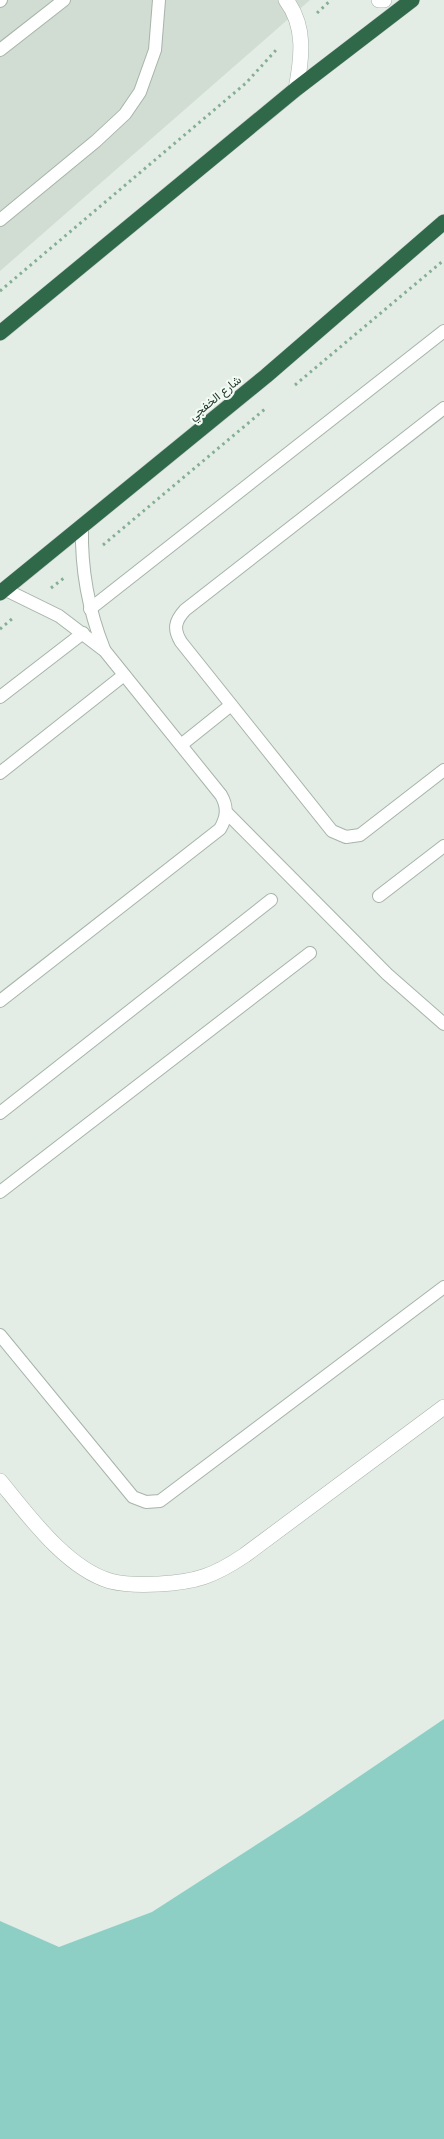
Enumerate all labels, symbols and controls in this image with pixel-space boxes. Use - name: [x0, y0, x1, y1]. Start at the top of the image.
- street label: شارع الخفجي: [185, 372, 246, 426]

